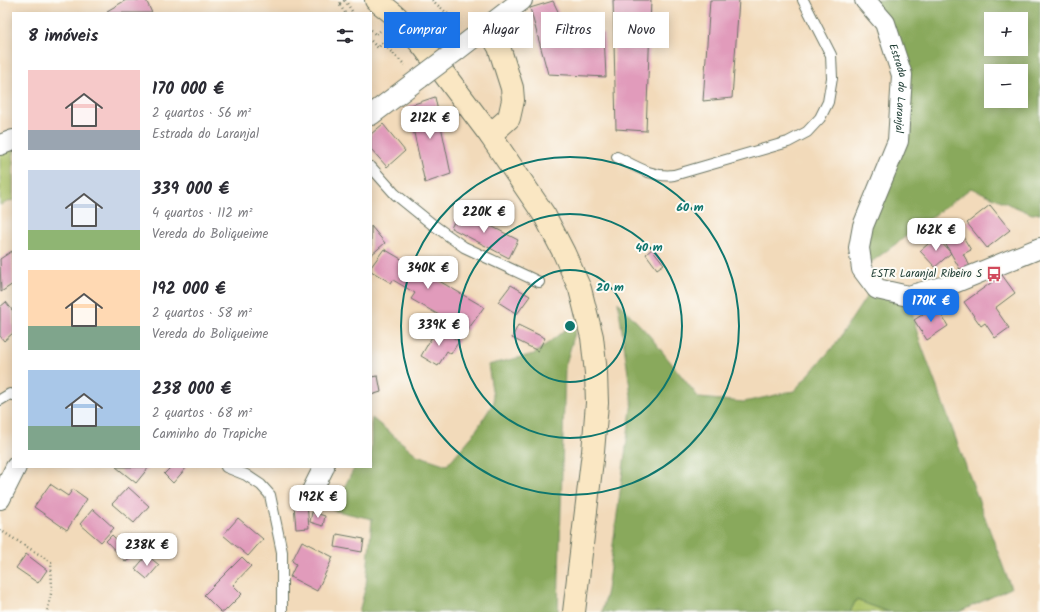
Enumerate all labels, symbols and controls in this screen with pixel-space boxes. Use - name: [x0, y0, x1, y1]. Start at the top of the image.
- chip: Comprar: [384, 12, 460, 48]
- chip: Alugar: [468, 12, 533, 48]
- chip: Filtros: [541, 12, 605, 48]
- chip: Novo: [613, 12, 669, 48]
- map controls: [984, 12, 1028, 108]
- button: +: [984, 12, 1028, 56]
- text: 8 imóveis: [28, 23, 98, 50]
- icon: filters: [334, 25, 356, 47]
- street label: Estrada do Laranjal: [883, 41, 911, 134]
- button: −: [984, 64, 1028, 108]
- text: 170 000 €: [152, 76, 224, 103]
- icon: home: [60, 86, 108, 134]
- text: 2 quartos · 56 m²: [152, 103, 251, 124]
- pin: 212K €: [397, 106, 463, 140]
- text: 212K €: [410, 108, 450, 129]
- text: Estrada do Laranjal: [152, 124, 259, 145]
- text: 339 000 €: [152, 176, 229, 203]
- icon: home: [60, 186, 108, 234]
- text: 60 m: [676, 198, 704, 217]
- pin: 220K €: [451, 200, 517, 234]
- text: 220K €: [463, 202, 505, 223]
- text: 4 quartos · 112 m²: [152, 203, 252, 224]
- pin: 162K €: [903, 218, 969, 252]
- text: 162K €: [916, 220, 956, 241]
- text: Vereda do Boliqueime: [152, 224, 268, 245]
- text: 40 m: [635, 238, 663, 257]
- pin: 340K €: [395, 256, 461, 290]
- text: 340K €: [407, 258, 449, 279]
- place label: ESTR Laranjal Ribeiro S: [871, 265, 982, 283]
- bus stop icon: ESTR Laranjal Ribeiro S: [985, 265, 1003, 283]
- text: 192 000 €: [152, 276, 226, 303]
- text: 20 m: [596, 278, 624, 297]
- icon: home: [60, 286, 108, 334]
- pin: 170K €: [898, 289, 964, 323]
- text: 170K €: [912, 291, 950, 312]
- text: 2 quartos · 58 m²: [152, 303, 252, 324]
- pin: 339K €: [406, 313, 472, 347]
- text: 339K €: [418, 315, 460, 336]
- centre of rings: [563, 319, 577, 333]
- text: Vereda do Boliqueime: [152, 324, 268, 345]
- text: 238 000 €: [152, 376, 231, 403]
- icon: home: [60, 386, 108, 434]
- text: 2 quartos · 68 m²: [152, 403, 252, 424]
- text: Caminho do Trapiche: [152, 424, 267, 445]
- pin: 192K €: [285, 485, 351, 519]
- text: 192K €: [298, 487, 338, 508]
- pin: 238K €: [114, 533, 180, 567]
- text: 238K €: [125, 535, 169, 556]

